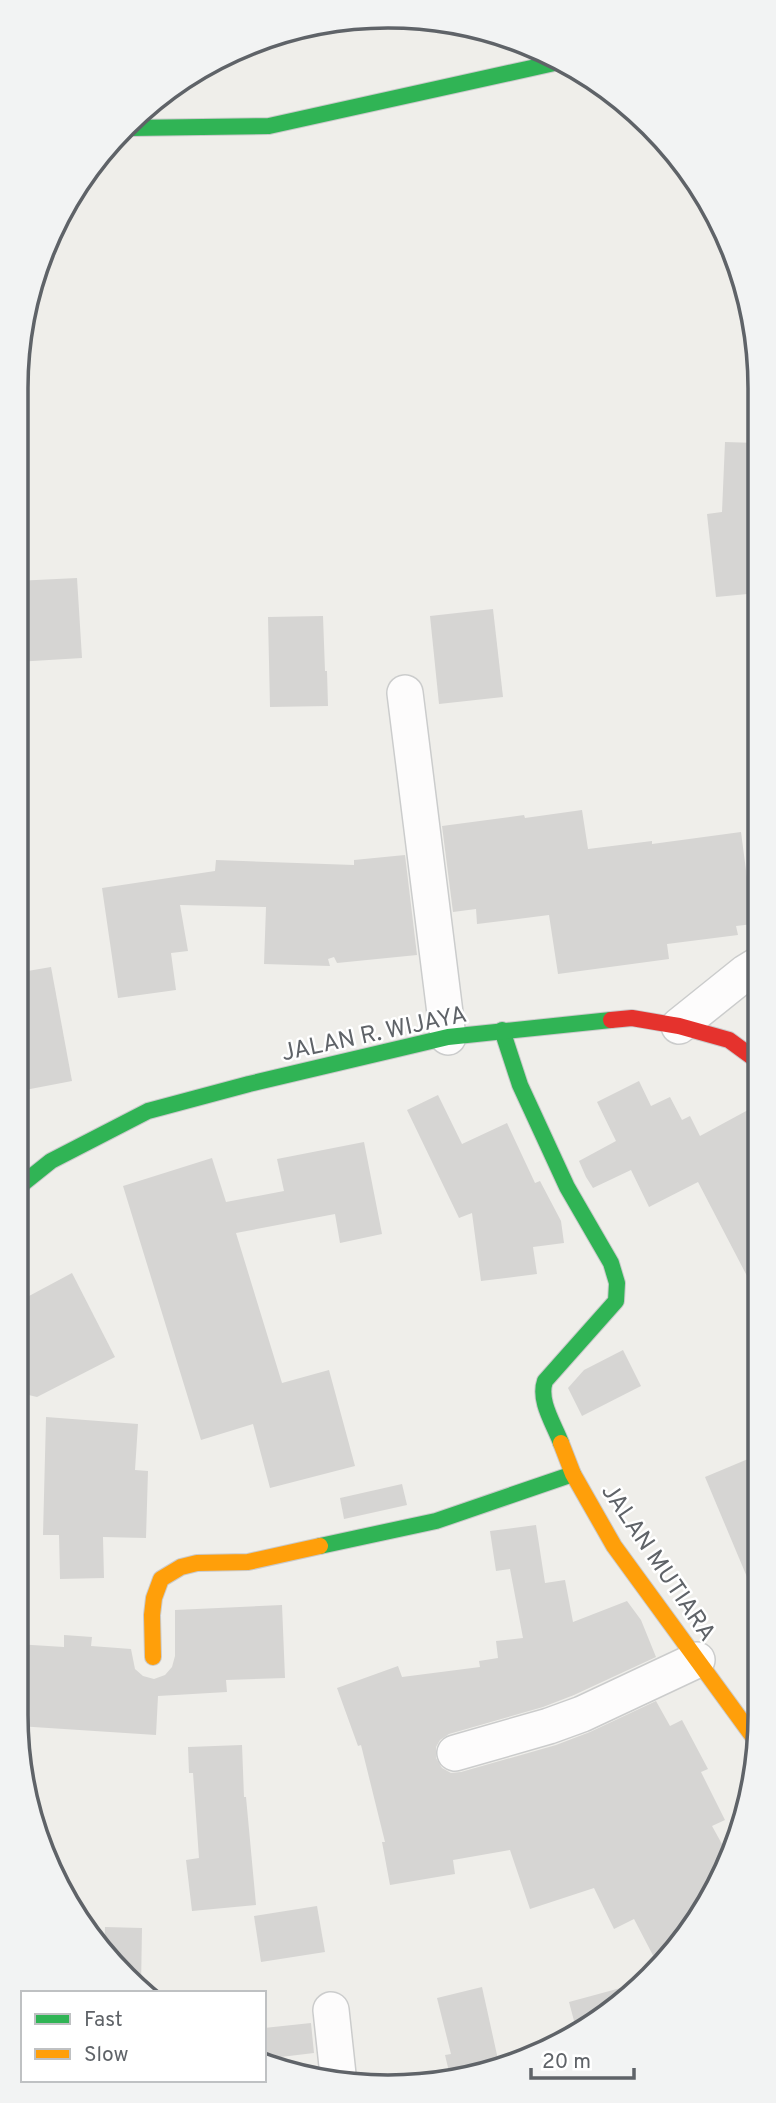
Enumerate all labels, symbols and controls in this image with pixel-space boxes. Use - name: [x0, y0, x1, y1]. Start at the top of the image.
- street label: JALAN R. WIJAYA: [279, 1001, 470, 1069]
- street label: JALAN MUTIARA: [594, 1479, 721, 1648]
- legend: [21, 1991, 266, 2082]
- text: Fast: [84, 2007, 123, 2034]
- scale bar: [531, 2036, 634, 2080]
- text: Slow: [84, 2042, 129, 2069]
- text: 20 m: [542, 2049, 591, 2076]

